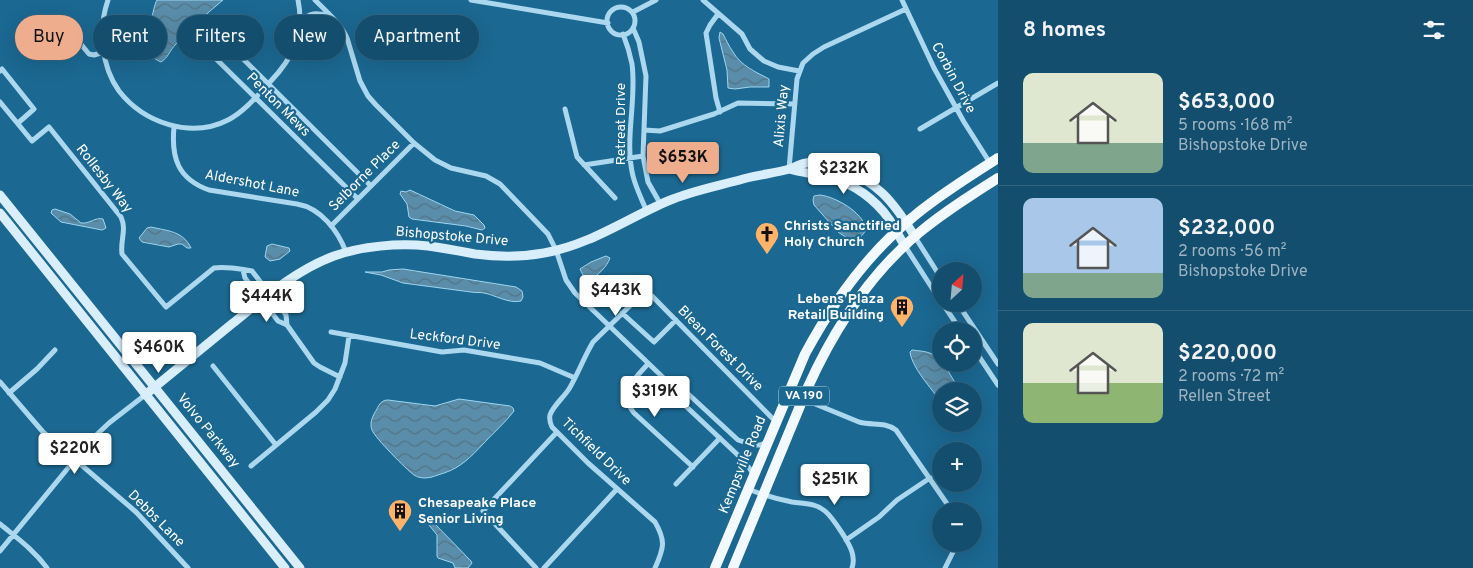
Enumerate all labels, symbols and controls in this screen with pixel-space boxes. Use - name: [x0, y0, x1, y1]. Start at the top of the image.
- chip: Buy: [15, 15, 83, 60]
- chip: Rent: [93, 15, 167, 60]
- chip: Filters: [177, 15, 264, 60]
- chip: New: [274, 15, 345, 60]
- chip: Apartment: [355, 15, 479, 60]
- icon: filters: [1420, 16, 1448, 44]
- text: 8 homes: [1023, 17, 1106, 44]
- street label: Corbin Drive: [927, 40, 979, 116]
- street label: Penton Mews: [242, 69, 314, 141]
- street label: Retreat Drive: [613, 83, 630, 165]
- street label: Alixis Way: [771, 84, 793, 148]
- text: $653,000: [1178, 89, 1275, 116]
- icon: home: [1063, 93, 1123, 153]
- text: 5 rooms · 168 m²: [1178, 116, 1293, 136]
- text: Bishopstoke Drive: [1178, 136, 1308, 156]
- street label: Selborne Place: [326, 137, 404, 215]
- street label: Rollesby Way: [72, 141, 136, 217]
- pin: $653K: [648, 142, 718, 184]
- text: $653K: [658, 148, 708, 168]
- pin: $232K: [809, 152, 879, 195]
- text: $232K: [819, 159, 869, 179]
- street label: Aldershot Lane: [203, 167, 301, 201]
- text: $232,000: [1178, 215, 1275, 242]
- place label: Christs Sanctified Holy Church: [784, 218, 900, 251]
- icon: home: [1063, 218, 1123, 278]
- church icon: Christs Sanctified Holy Church: [754, 221, 780, 255]
- street label: Bishopstoke Drive: [395, 224, 509, 250]
- text: 2 rooms · 56 m²: [1178, 242, 1287, 262]
- north arrow: [932, 262, 982, 312]
- map controls: [932, 262, 982, 552]
- text: Bishopstoke Drive: [1178, 262, 1308, 282]
- pin: $443K: [581, 274, 651, 317]
- pin: $444K: [232, 280, 302, 323]
- text: $443K: [590, 281, 642, 301]
- text: $444K: [241, 287, 293, 307]
- place label: Lebens Plaza Retail Building: [788, 291, 884, 324]
- building icon: Lebens Plaza Retail Building: [889, 294, 915, 328]
- street label: Blean Forest Drive: [674, 303, 766, 395]
- button: locate: [932, 322, 982, 372]
- street label: Leckford Drive: [409, 326, 501, 354]
- pin: $460K: [124, 332, 194, 374]
- text: $460K: [133, 338, 185, 358]
- text: $220,000: [1178, 340, 1277, 367]
- icon: home: [1063, 343, 1123, 403]
- text: 2 rooms · 72 m²: [1178, 367, 1284, 387]
- pin: $319K: [620, 376, 690, 418]
- text: $319K: [632, 382, 678, 402]
- button: layers: [932, 382, 982, 432]
- road number: VA 190: [779, 386, 829, 406]
- text: Rellen Street: [1178, 387, 1271, 407]
- street label: Volvo Parkway: [173, 390, 243, 472]
- street label: Kempsville Road: [716, 414, 770, 516]
- street label: Tichfield Drive: [558, 415, 634, 489]
- pin: $220K: [40, 432, 110, 475]
- text: $220K: [49, 439, 101, 459]
- button: +: [932, 442, 982, 492]
- pin: $251K: [800, 464, 870, 506]
- text: $251K: [812, 470, 858, 490]
- street label: Debbs Lane: [124, 487, 188, 551]
- place label: Chesapeake Place Senior Living: [418, 495, 537, 528]
- building icon: Chesapeake Place Senior Living: [387, 498, 413, 532]
- button: −: [932, 502, 982, 552]

